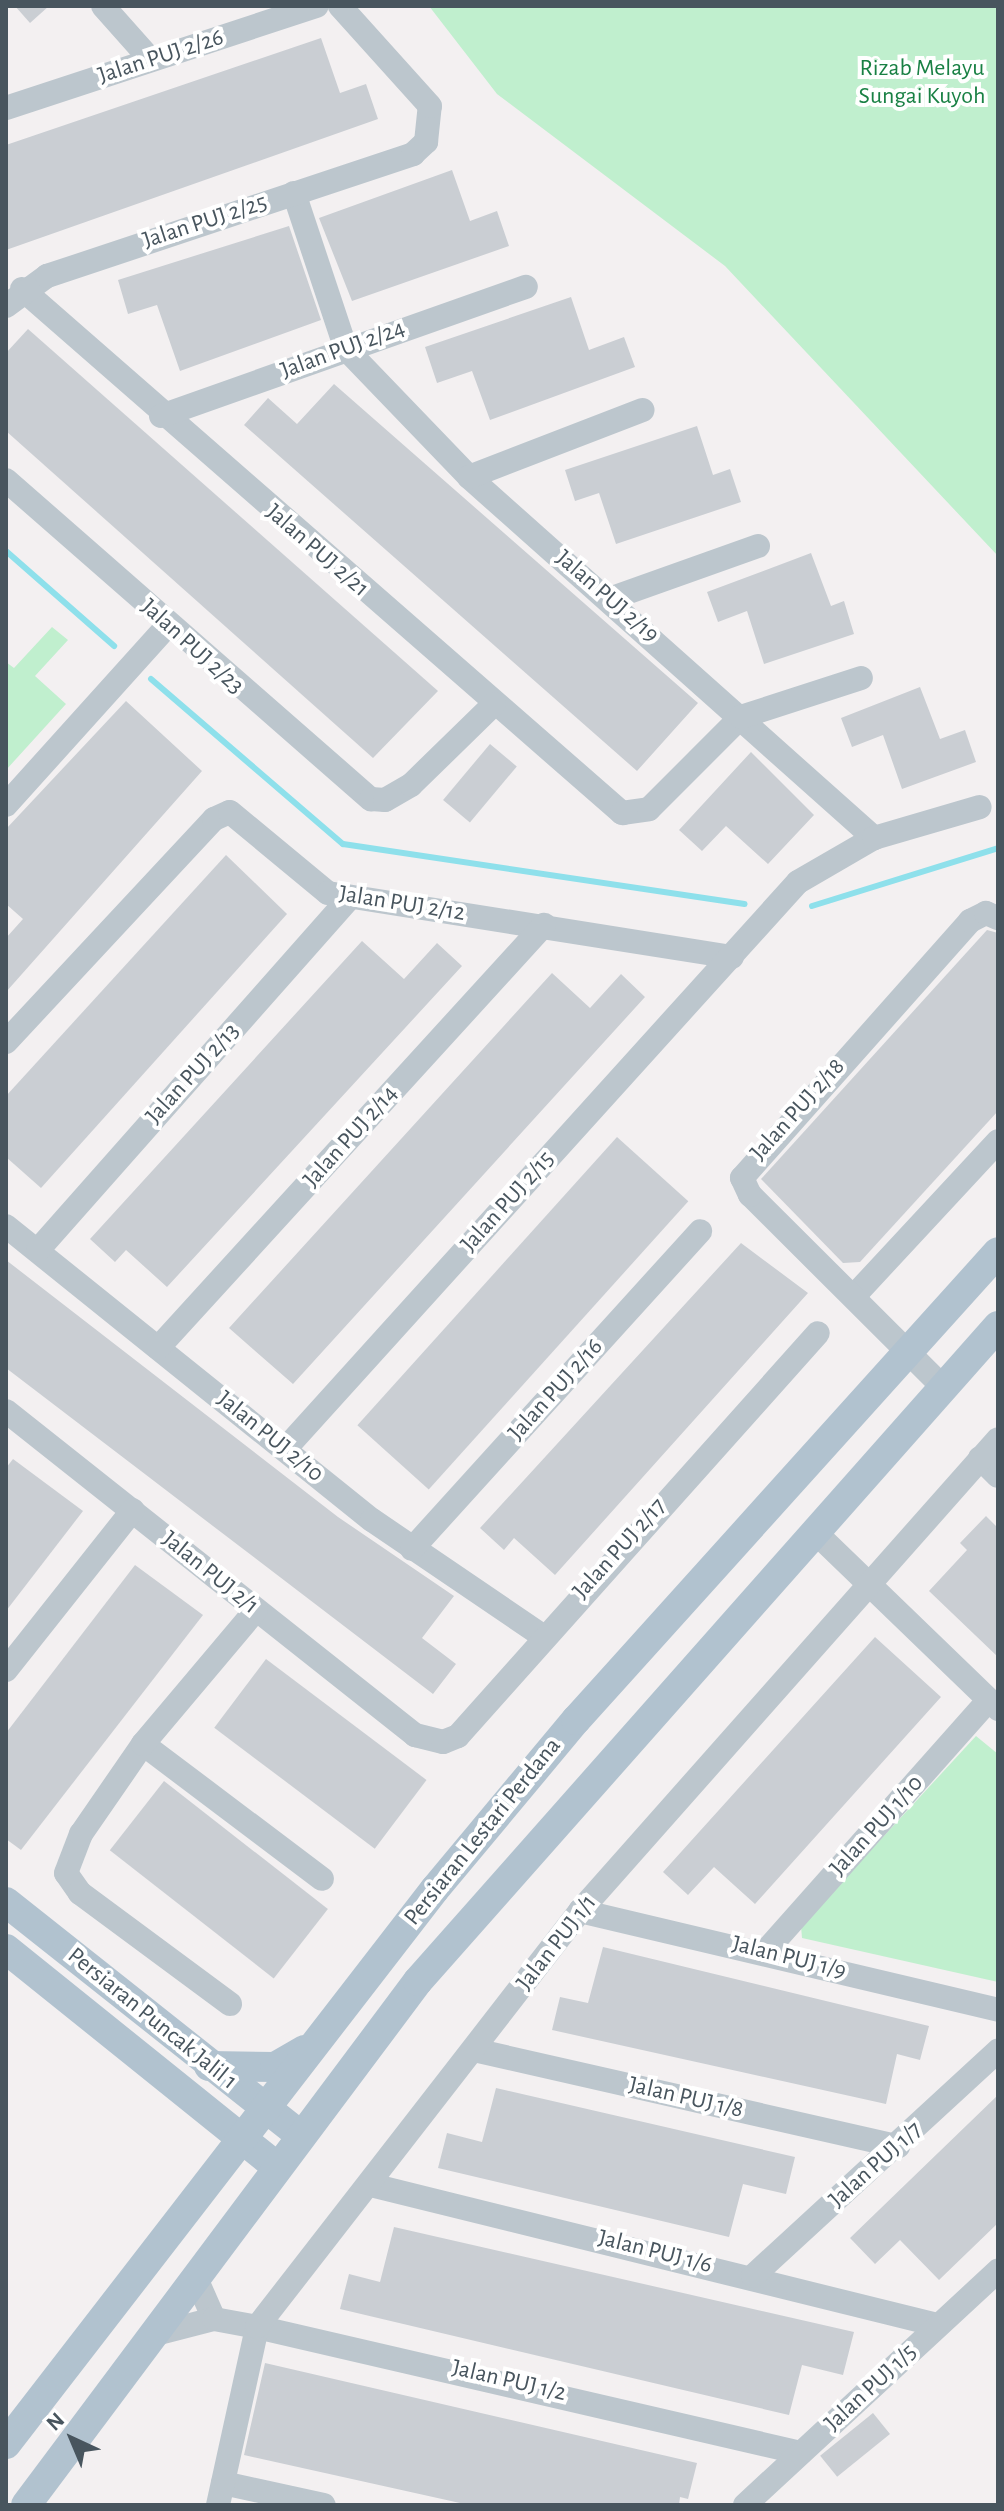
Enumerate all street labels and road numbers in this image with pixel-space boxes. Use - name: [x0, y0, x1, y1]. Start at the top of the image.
- street label: Jalan PUJ 2/26: [95, 23, 227, 91]
- street label: Jalan PUJ 2/25: [139, 188, 271, 256]
- street label: Jalan PUJ 2/24: [277, 314, 409, 386]
- street label: Jalan PUJ 2/21: [260, 498, 374, 604]
- street label: Jalan PUJ 2/19: [549, 544, 665, 650]
- street label: Jalan PUJ 2/23: [135, 593, 249, 701]
- street label: Jalan PUJ 2/12: [337, 880, 467, 928]
- street label: Jalan PUJ 2/13: [140, 1018, 246, 1130]
- street label: Jalan PUJ 2/18: [745, 1053, 851, 1167]
- street label: Jalan PUJ 2/14: [298, 1080, 404, 1194]
- street label: Jalan PUJ 2/15: [455, 1145, 561, 1259]
- street label: Jalan PUJ 2/16: [503, 1333, 609, 1447]
- street label: Jalan PUJ 2/10: [211, 1385, 329, 1489]
- street label: Jalan PUJ 2/17: [567, 1492, 673, 1606]
- street label: Jalan PUJ 2/1: [156, 1525, 264, 1621]
- street label: Persiaran Lestari Perdana: [398, 1732, 568, 1932]
- street label: Jalan PUJ 1/10: [824, 1769, 930, 1883]
- street label: Jalan PUJ 1/1: [511, 1889, 603, 1997]
- street label: Jalan PUJ 1/9: [729, 1930, 849, 1986]
- street label: Persiaran Puncak Jalil 1: [61, 1942, 243, 2096]
- street label: Jalan PUJ 1/8: [626, 2071, 746, 2125]
- street label: Jalan PUJ 1/7: [824, 2116, 928, 2214]
- street label: Jalan PUJ 1/6: [595, 2224, 715, 2280]
- street label: Jalan PUJ 1/5: [819, 2338, 923, 2438]
- street label: Jalan PUJ 1/2: [449, 2354, 569, 2408]

